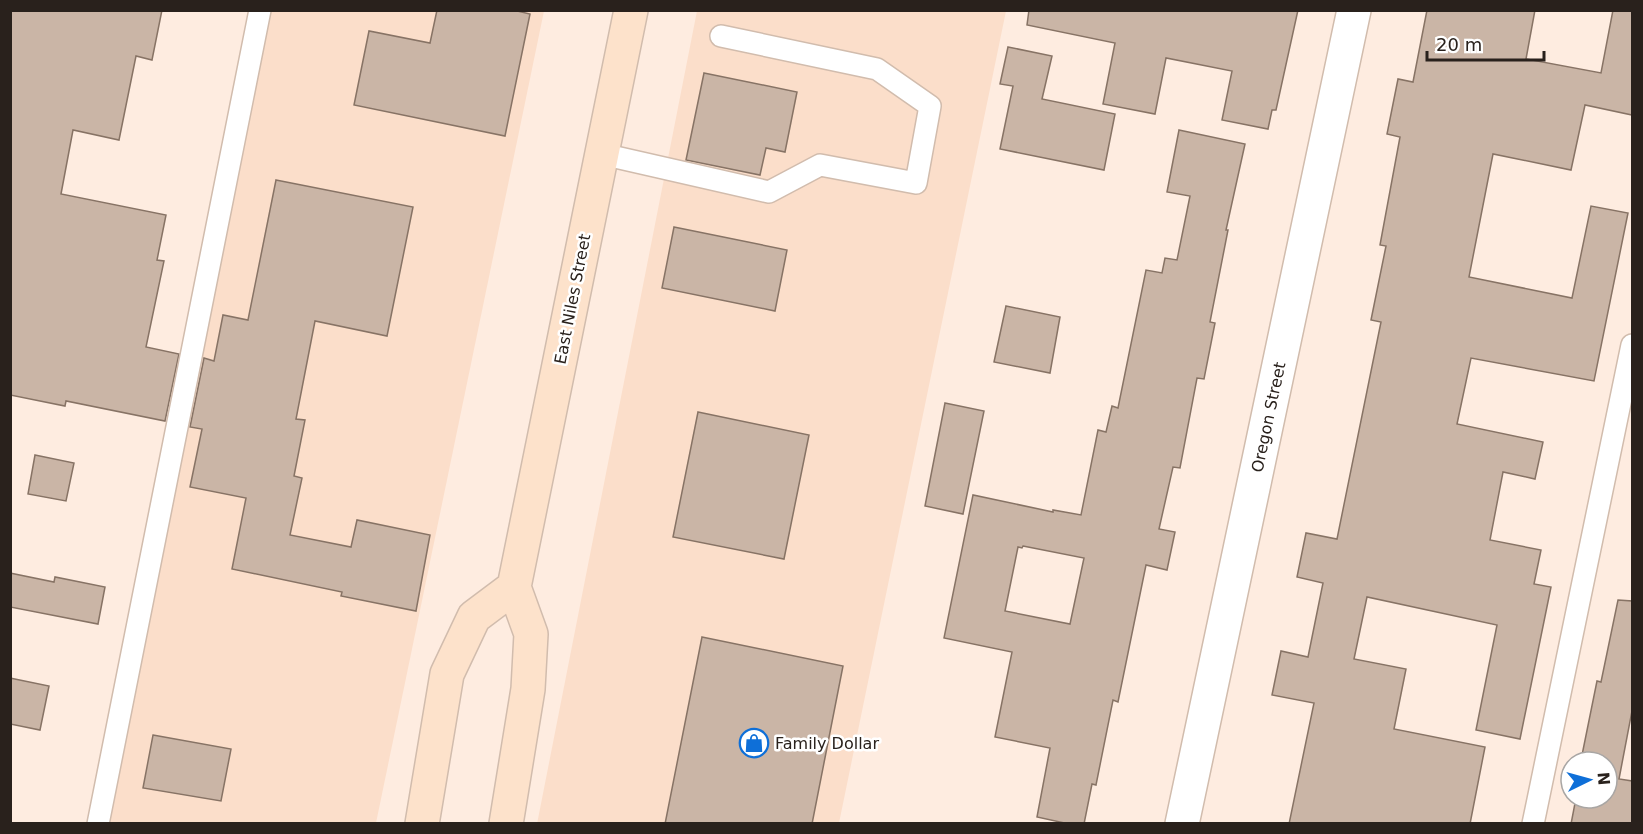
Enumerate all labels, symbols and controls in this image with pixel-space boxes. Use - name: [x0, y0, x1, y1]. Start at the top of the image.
- scale bar: [1427, 24, 1544, 62]
- text: 20 m: [1436, 34, 1482, 55]
- street label: East Niles Street: [551, 232, 594, 366]
- street label: Oregon Street: [1248, 360, 1289, 474]
- shop icon: Family Dollar: [738, 727, 770, 759]
- place label: Family Dollar: [775, 734, 879, 753]
- north arrow: [1559, 750, 1619, 810]
- text: N: [1593, 771, 1613, 786]

